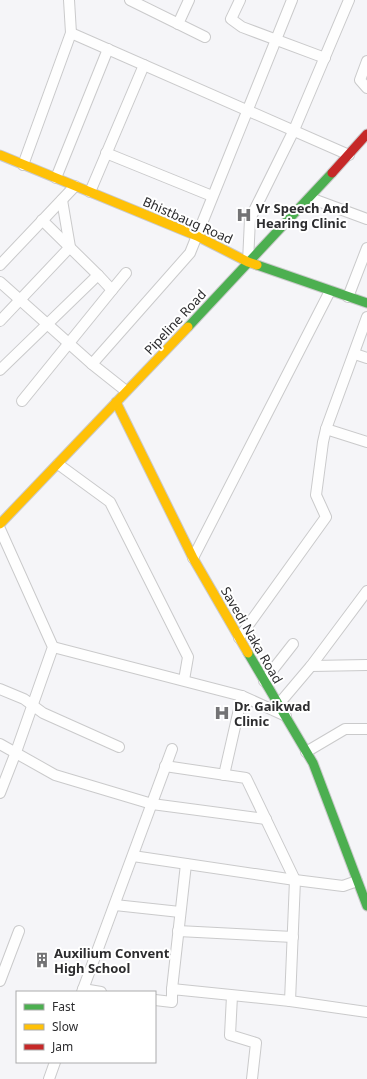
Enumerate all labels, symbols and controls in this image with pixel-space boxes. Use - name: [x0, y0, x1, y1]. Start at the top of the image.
- street label: Bhistbaug Road: [140, 192, 236, 248]
- place label: Vr Speech And Hearing Clinic: [256, 199, 349, 232]
- hospital icon: Vr Speech And Hearing Clinic: [235, 206, 253, 224]
- street label: Pipeline Road: [140, 285, 210, 359]
- street label: Savedi Naka Road: [217, 583, 287, 687]
- place label: Dr. Gaikwad Clinic: [234, 697, 311, 730]
- hospital icon: Dr. Gaikwad Clinic: [213, 704, 231, 722]
- place label: Auxilium Convent High School: [54, 944, 170, 977]
- building icon: Auxilium Convent High School: [33, 951, 51, 969]
- legend: [16, 991, 156, 1063]
- text: Fast: [52, 998, 76, 1015]
- text: Slow: [52, 1018, 79, 1035]
- text: Jam: [51, 1038, 73, 1055]

